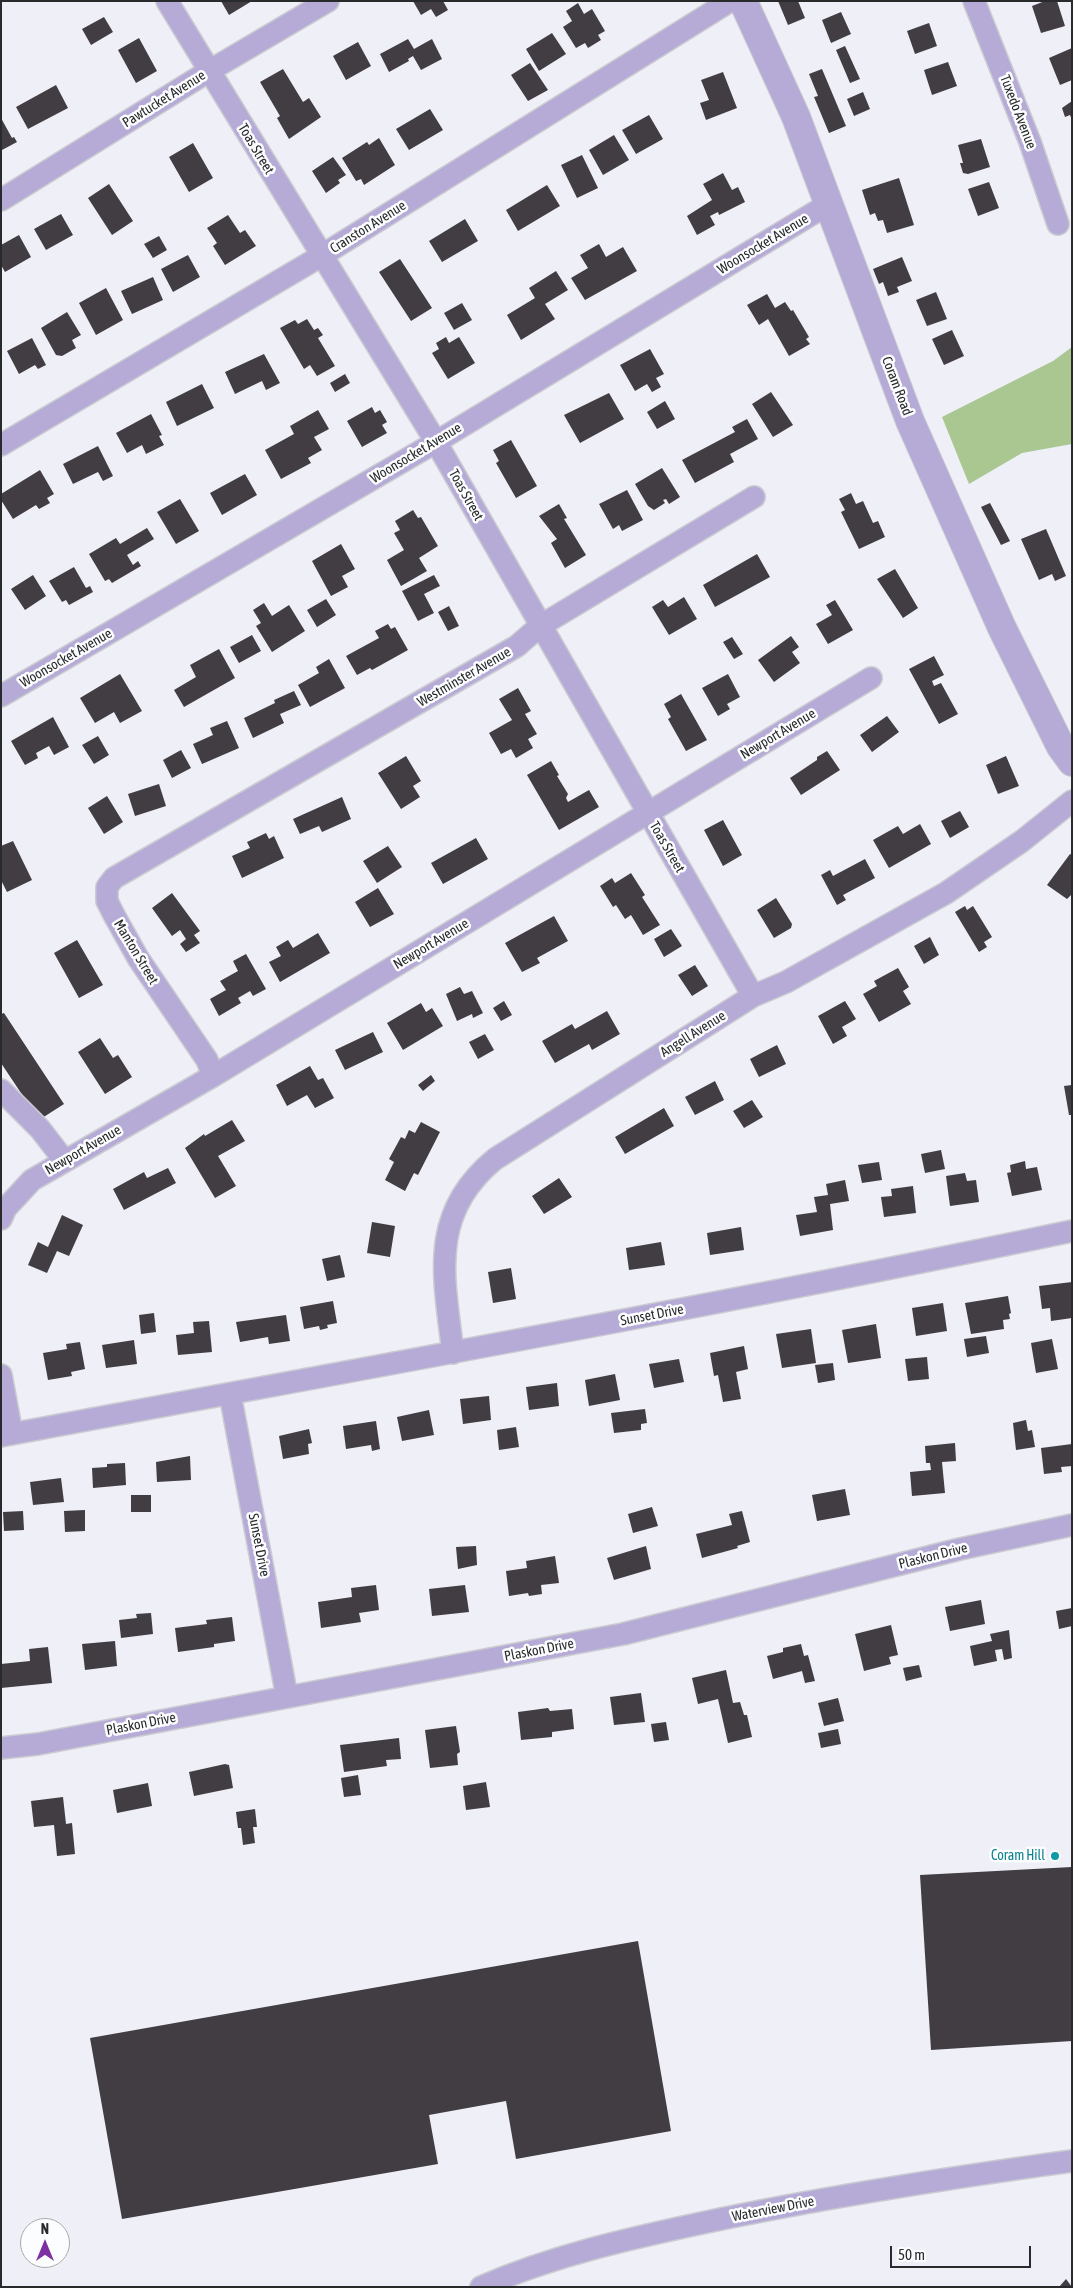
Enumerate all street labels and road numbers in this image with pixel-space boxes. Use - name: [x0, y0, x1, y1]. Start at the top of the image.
- street label: Pawtucket Avenue: [120, 67, 208, 131]
- street label: Tuxedo Avenue: [996, 73, 1040, 151]
- street label: Toas Street: [234, 121, 278, 177]
- street label: Cranston Avenue: [327, 197, 409, 257]
- street label: Woonsocket Avenue: [714, 210, 812, 278]
- street label: Coram Road: [878, 354, 916, 418]
- street label: Woonsocket Avenue: [367, 419, 465, 487]
- street label: Toas Street: [445, 466, 487, 524]
- street label: Woonsocket Avenue: [17, 625, 115, 691]
- street label: Westminster Avenue: [414, 643, 514, 711]
- street label: Newport Avenue: [737, 705, 819, 763]
- street label: Toas Street: [646, 819, 688, 875]
- street label: Newport Avenue: [390, 915, 472, 973]
- street label: Manton Street: [110, 917, 162, 987]
- street label: Angell Avenue: [657, 1007, 729, 1061]
- street label: Newport Avenue: [42, 1122, 124, 1178]
- street label: Sunset Drive: [619, 1301, 685, 1329]
- street label: Sunset Drive: [245, 1512, 273, 1578]
- street label: Plaskon Drive: [897, 1539, 969, 1573]
- street label: Plaskon Drive: [503, 1635, 575, 1665]
- street label: Plaskon Drive: [105, 1709, 177, 1739]
- street label: Waterview Drive: [731, 2193, 815, 2225]

